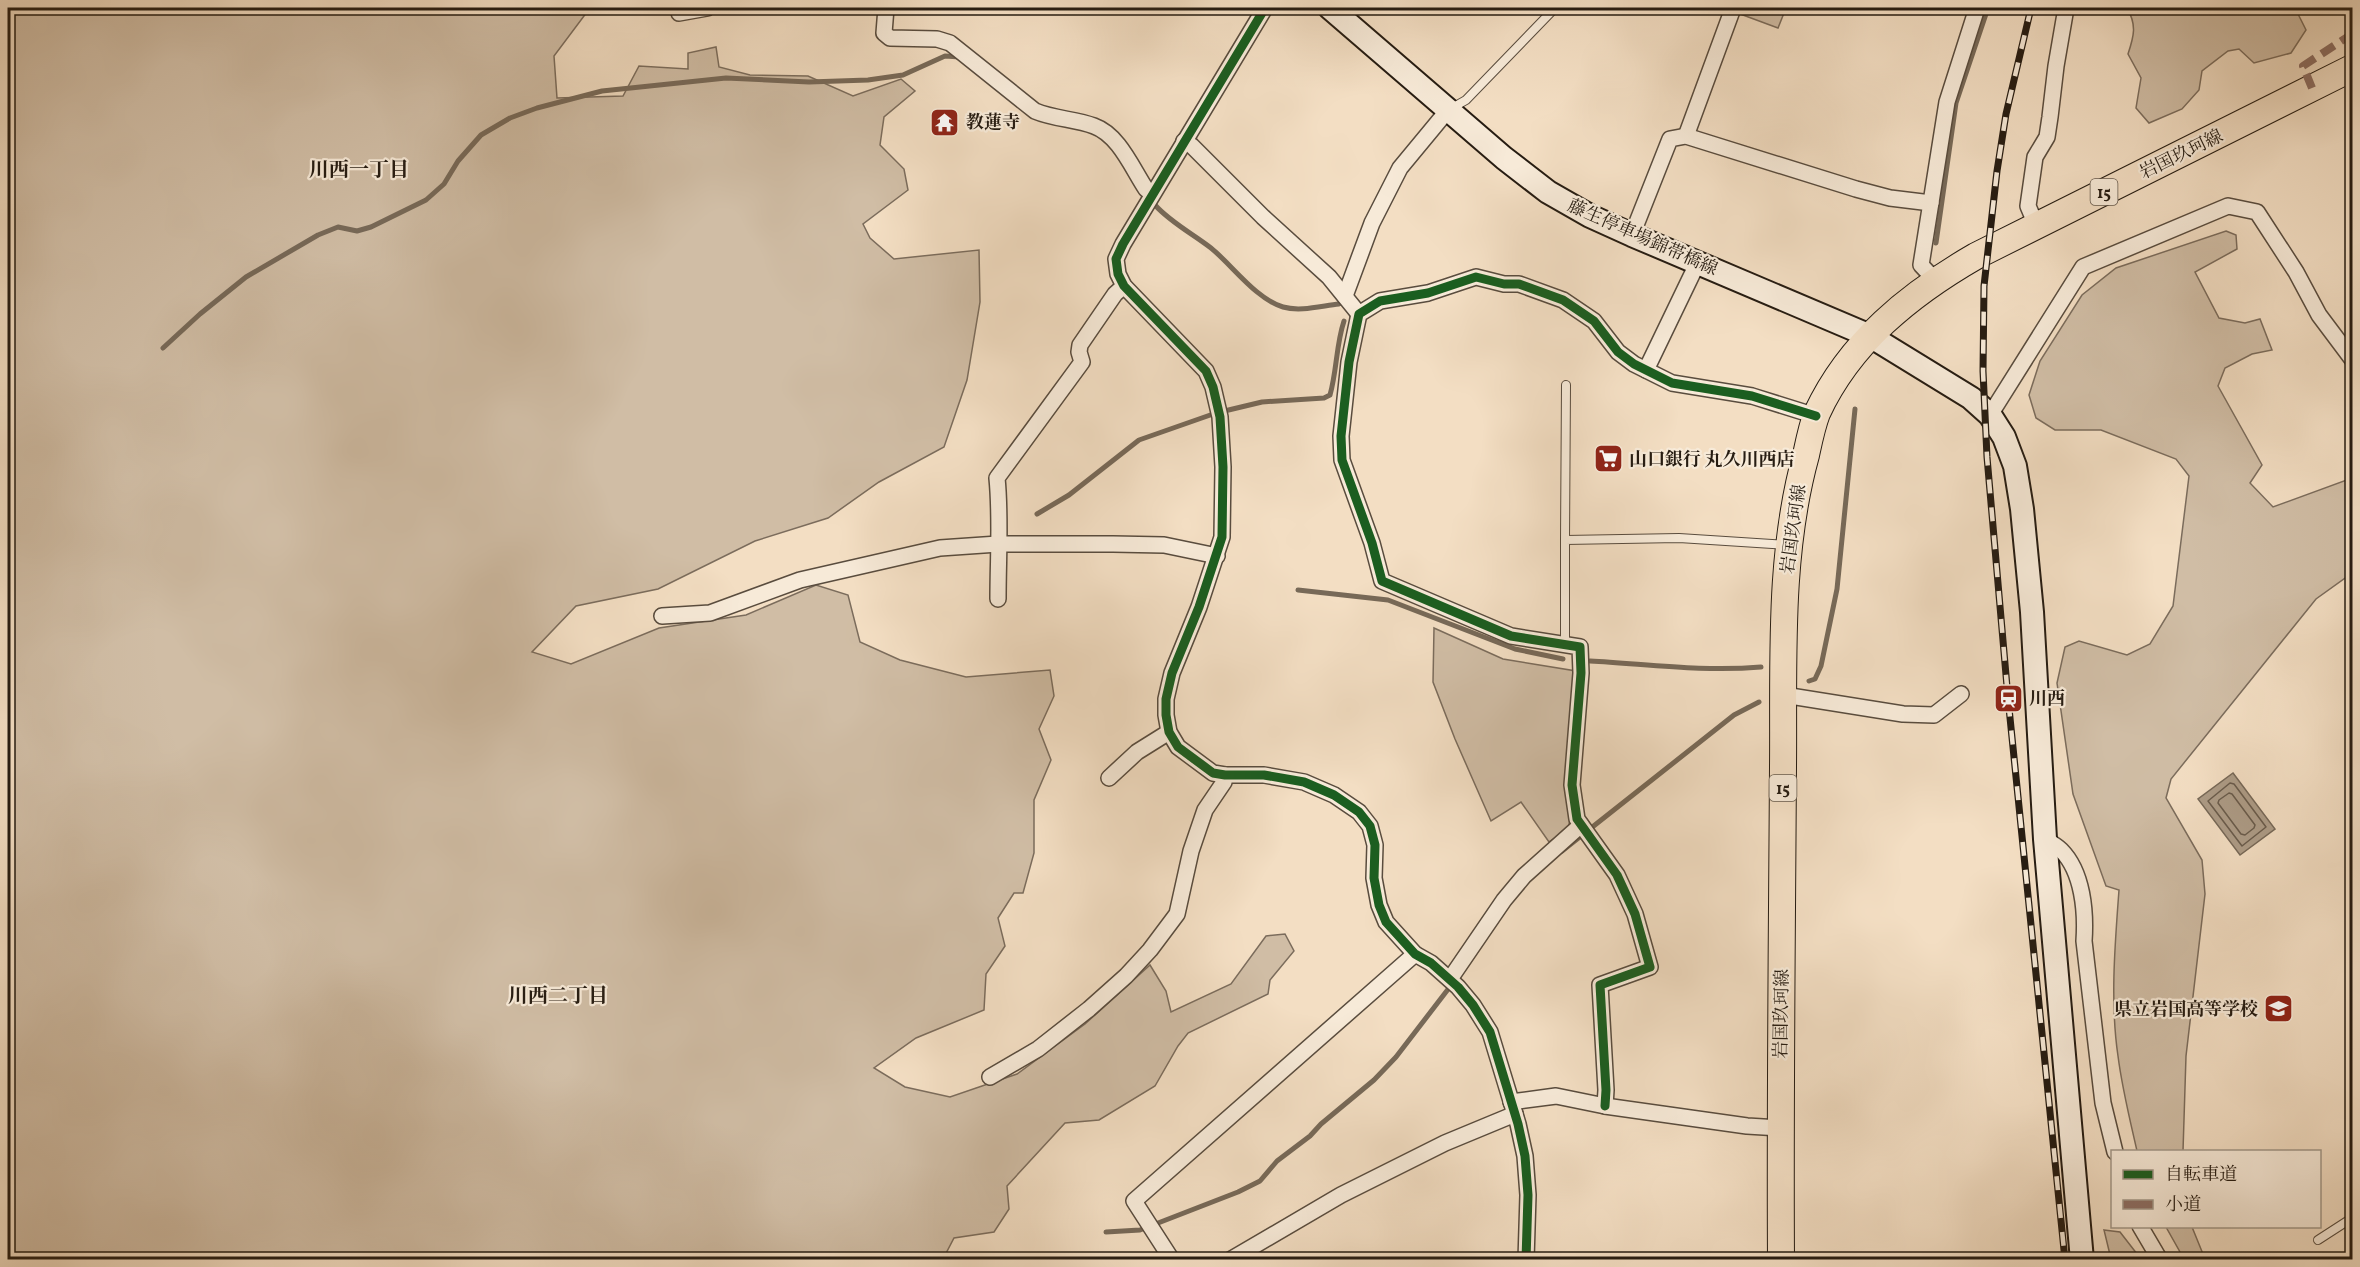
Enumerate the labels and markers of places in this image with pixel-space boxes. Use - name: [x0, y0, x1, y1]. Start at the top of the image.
- temple icon: 教蓮寺: [929, 106, 961, 138]
- place label: 教蓮寺: [966, 111, 1020, 136]
- supermarket icon: 山口銀行 丸久川西店: [1592, 443, 1624, 475]
- place label: 山口銀行 丸久川西店: [1629, 448, 1795, 473]
- station icon: 川西: [1992, 682, 2024, 714]
- place label: 川西: [2029, 687, 2065, 712]
- school or university icon: 県立岩国高等学校: [2263, 993, 2295, 1025]
- place label: 県立岩国高等学校: [2114, 998, 2258, 1023]

